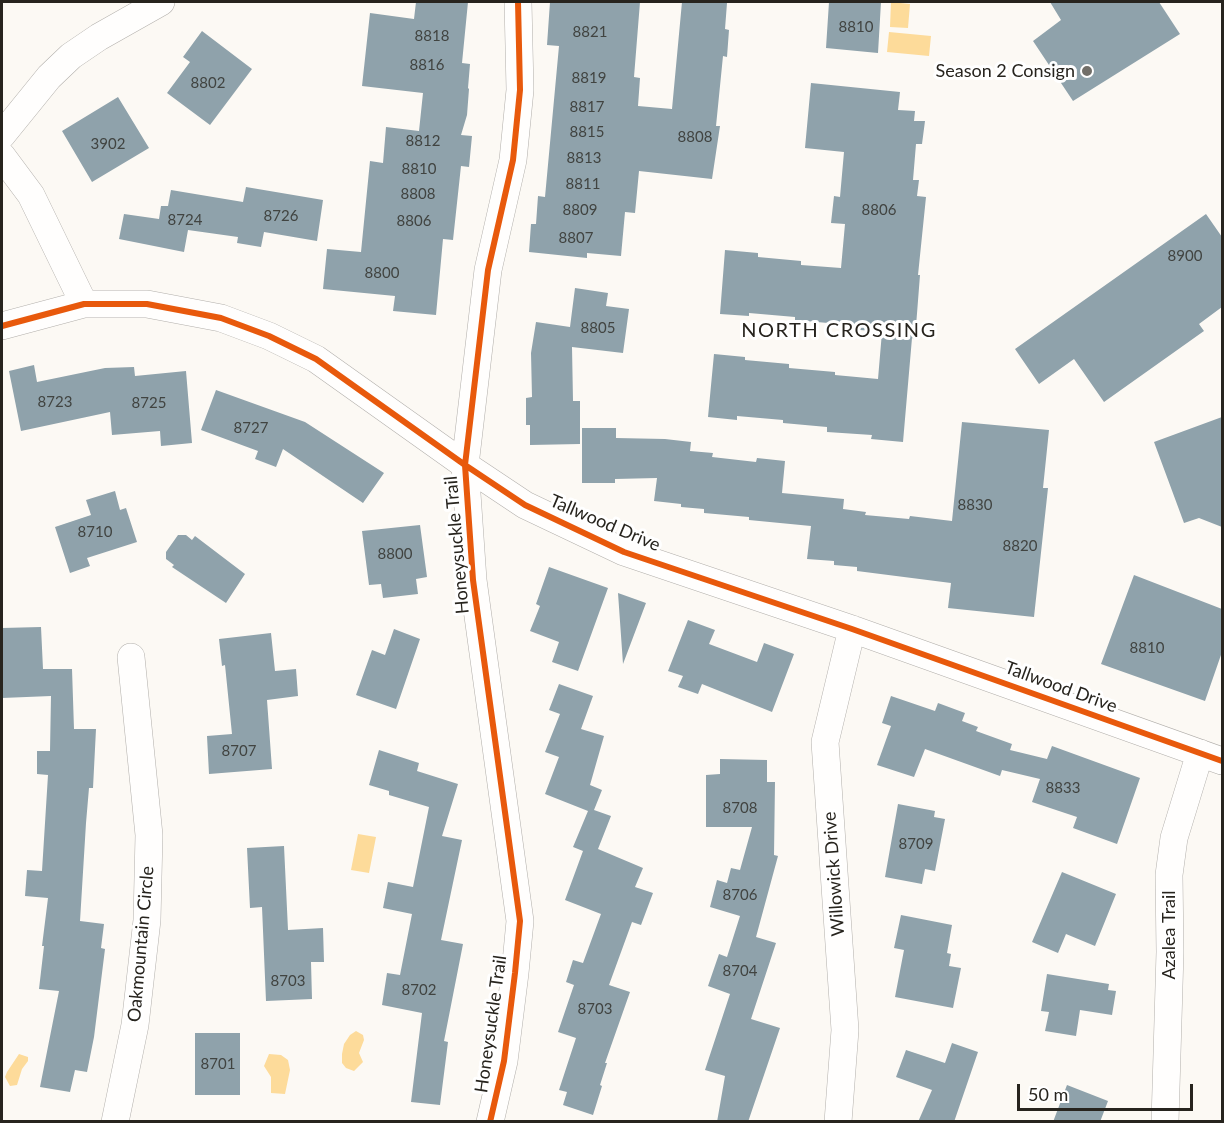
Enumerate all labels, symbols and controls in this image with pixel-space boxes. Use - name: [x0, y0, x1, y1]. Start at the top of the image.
- house number: 8810: [839, 18, 873, 36]
- house number: 8821: [573, 23, 607, 41]
- house number: 8818: [415, 27, 449, 45]
- house number: 8816: [410, 56, 444, 74]
- place label: Season 2 Consign: [936, 60, 1075, 82]
- marker: Season 2 Consign: [1080, 64, 1094, 78]
- house number: 8819: [572, 69, 606, 87]
- house number: 8802: [191, 74, 225, 92]
- house number: 8817: [570, 98, 604, 116]
- house number: 8815: [570, 123, 604, 141]
- house number: 8808: [678, 128, 712, 146]
- house number: 8812: [406, 132, 440, 150]
- house number: 3902: [91, 135, 125, 153]
- house number: 8813: [567, 149, 601, 167]
- house number: 8810: [402, 160, 436, 178]
- house number: 8811: [566, 175, 600, 193]
- house number: 8808: [401, 185, 435, 203]
- house number: 8809: [563, 201, 597, 219]
- house number: 8806: [862, 201, 896, 219]
- house number: 8726: [264, 207, 298, 225]
- house number: 8724: [168, 211, 202, 229]
- house number: 8806: [397, 212, 431, 230]
- house number: 8807: [559, 229, 593, 247]
- house number: 8900: [1168, 247, 1202, 265]
- house number: 8800: [365, 264, 399, 282]
- house number: 8805: [581, 319, 615, 337]
- district label: NORTH CROSSING: [741, 319, 937, 343]
- house number: 8723: [38, 393, 72, 411]
- house number: 8725: [132, 394, 166, 412]
- house number: 8727: [234, 419, 268, 437]
- street label: Honeysuckle Trail: [440, 475, 474, 615]
- street label: Tallwood Drive: [546, 490, 664, 556]
- house number: 8830: [958, 496, 992, 514]
- house number: 8710: [78, 523, 112, 541]
- house number: 8820: [1003, 537, 1037, 555]
- house number: 8800: [378, 545, 412, 563]
- house number: 8810: [1130, 639, 1164, 657]
- street label: Tallwood Drive: [1002, 657, 1120, 717]
- house number: 8707: [222, 742, 256, 760]
- house number: 8833: [1046, 779, 1080, 797]
- house number: 8708: [723, 799, 757, 817]
- street label: Willowick Drive: [819, 811, 849, 937]
- house number: 8709: [899, 835, 933, 853]
- street label: Oakmountain Circle: [123, 865, 159, 1023]
- house number: 8706: [723, 886, 757, 904]
- street label: Azalea Trail: [1158, 890, 1180, 980]
- street label: Honeysuckle Trail: [471, 954, 511, 1094]
- house number: 8704: [723, 962, 757, 980]
- house number: 8703: [271, 972, 305, 990]
- house number: 8702: [402, 981, 436, 999]
- house number: 8703: [578, 1000, 612, 1018]
- house number: 8701: [201, 1055, 235, 1073]
- scale bar: [1020, 1072, 1196, 1110]
- text: 50 m: [1028, 1083, 1068, 1105]

